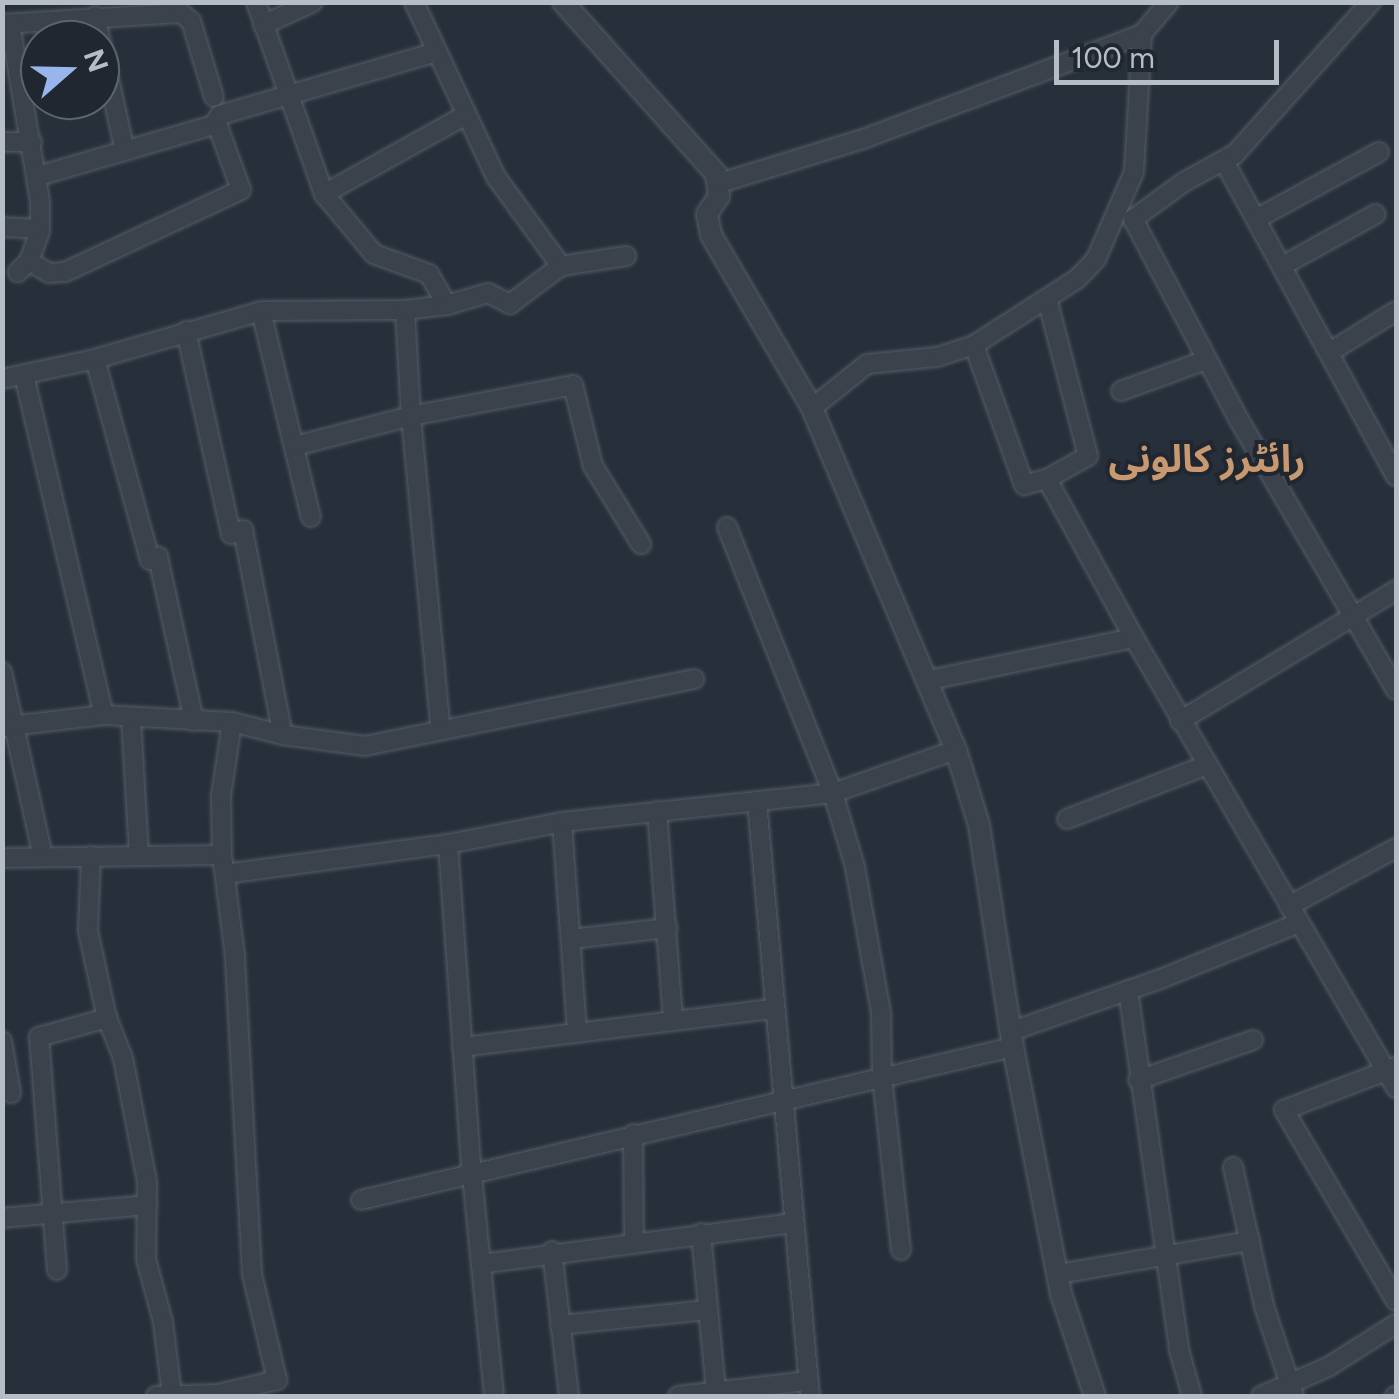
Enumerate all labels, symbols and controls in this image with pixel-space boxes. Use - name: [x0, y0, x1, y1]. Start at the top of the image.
- north arrow: [20, 20, 120, 120]
- scale bar: [1059, 20, 1284, 82]
- text: 100 m: [1071, 39, 1155, 76]
- text: N: [77, 44, 116, 76]
- district label: رائٹرز کالونی: [1108, 437, 1306, 483]

